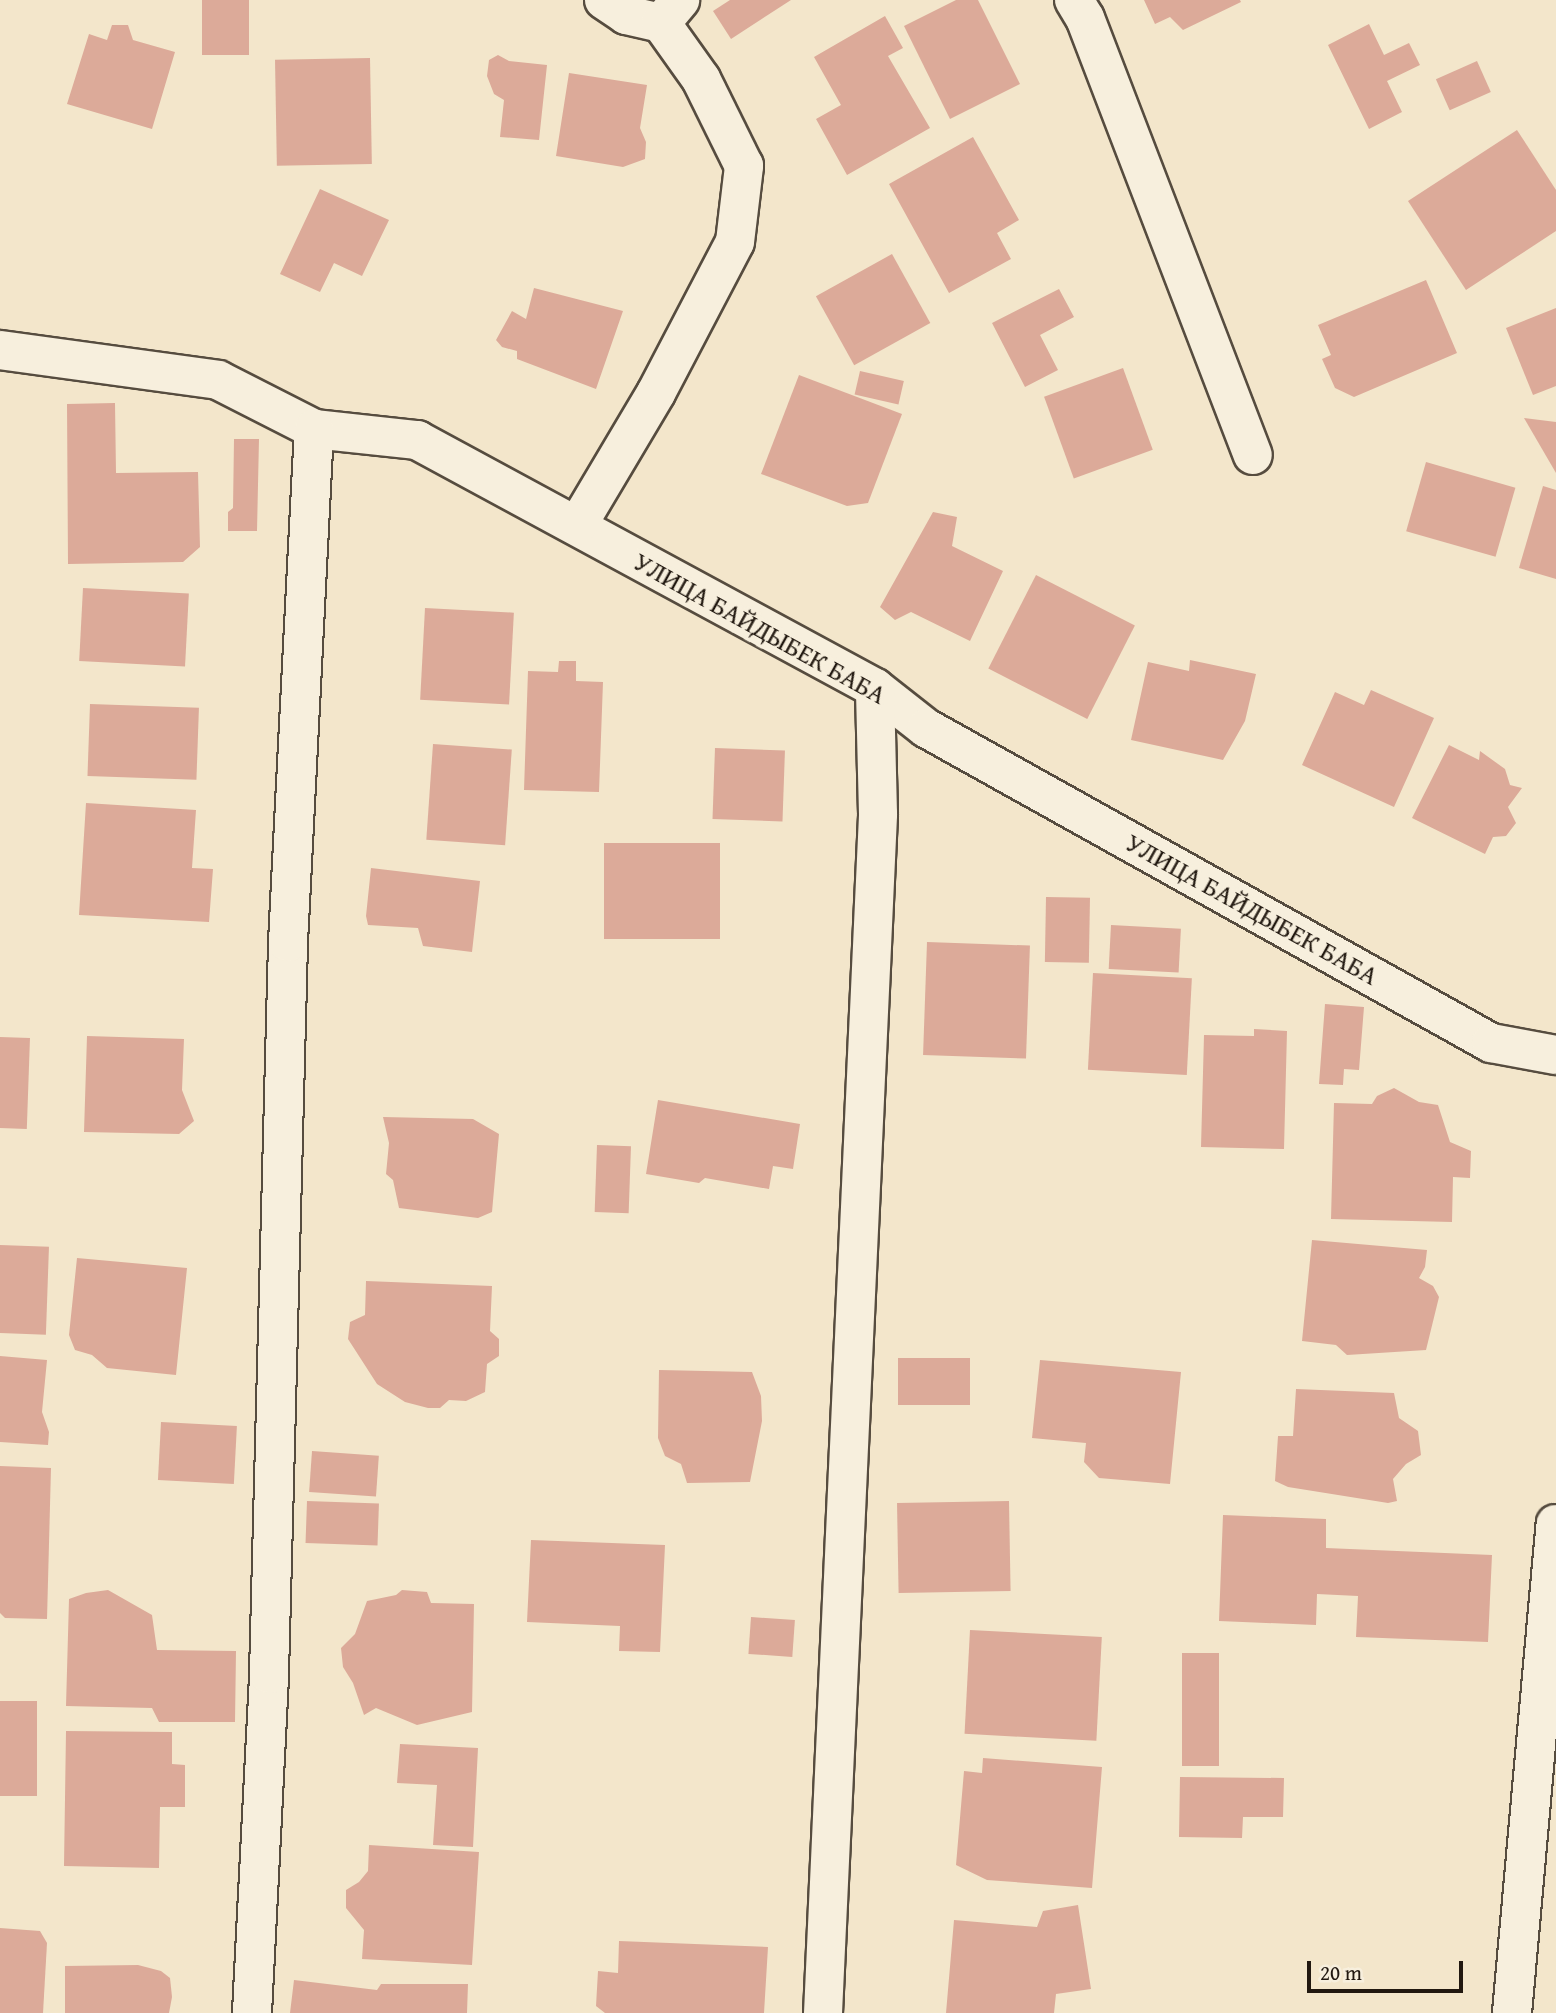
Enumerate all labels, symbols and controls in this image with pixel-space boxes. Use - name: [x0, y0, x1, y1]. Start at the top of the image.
- street label: УЛИЦА БАЙДЫБЕК БАБА: [628, 546, 892, 710]
- street label: УЛИЦА БАЙДЫБЕК БАБА: [1120, 827, 1384, 991]
- scale bar: [1311, 1946, 1467, 1990]
- text: 20 m: [1320, 1957, 1362, 1988]

